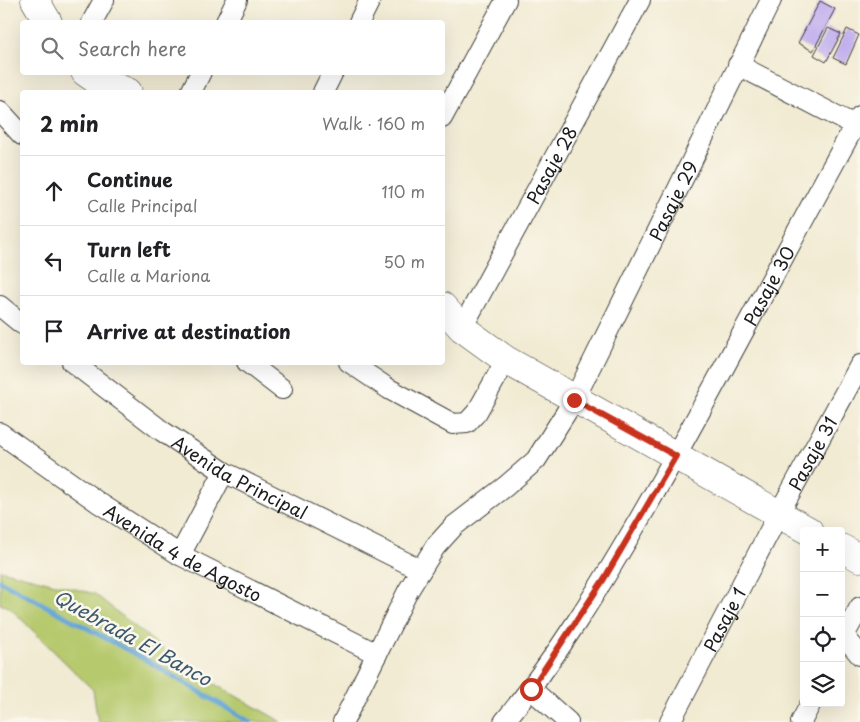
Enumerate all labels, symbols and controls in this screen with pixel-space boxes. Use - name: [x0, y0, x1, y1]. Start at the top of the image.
- search box: [20, 20, 445, 75]
- icon: search: [38, 34, 66, 62]
- text: Search here: [78, 34, 187, 62]
- text: 2 min: [40, 107, 99, 139]
- text: Walk · 160 m: [322, 111, 425, 135]
- street label: Pasaje 28: [519, 121, 583, 208]
- street label: Pasaje 29: [641, 156, 703, 245]
- text: Continue: [87, 165, 173, 193]
- icon: ahead: [40, 177, 68, 205]
- text: 110 m: [382, 179, 425, 203]
- text: Calle Principal: [87, 193, 198, 217]
- text: Turn left: [87, 235, 171, 263]
- street label: Pasaje 30: [736, 241, 801, 330]
- icon: left: [40, 247, 68, 275]
- text: 50 m: [384, 249, 425, 273]
- text: Calle a Mariona: [87, 263, 210, 287]
- icon: arrive: [40, 317, 68, 345]
- text: Arrive at destination: [87, 317, 291, 345]
- route end: [563, 389, 586, 412]
- street label: Pasaje 31: [781, 411, 843, 495]
- street label: Avenida Principal: [167, 428, 312, 525]
- street label: Avenida 4 de Agosto: [99, 496, 267, 608]
- map controls: [800, 527, 845, 707]
- button: +: [800, 527, 845, 572]
- button: −: [800, 572, 845, 617]
- water label: Quebrada El Banco: [49, 582, 218, 693]
- street label: Pasaje 1: [696, 582, 752, 656]
- button: locate: [800, 617, 845, 662]
- button: layers: [800, 662, 845, 707]
- route start: [520, 678, 543, 701]

